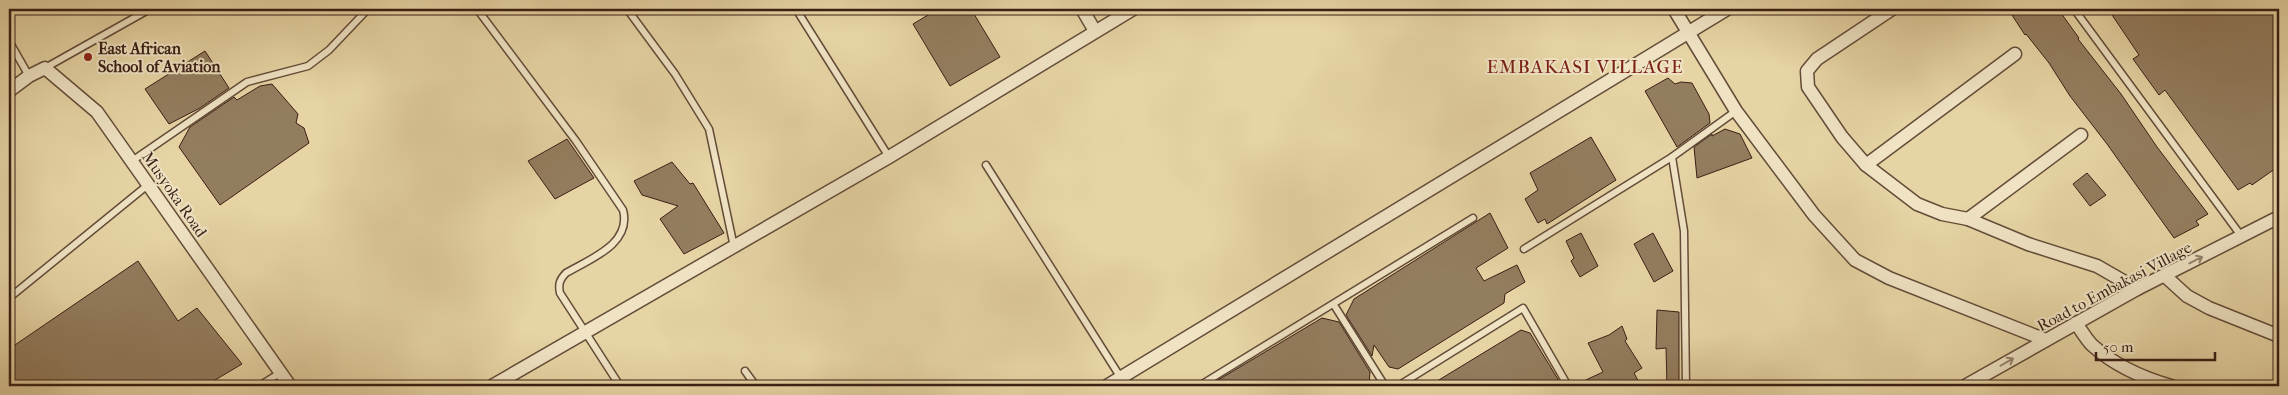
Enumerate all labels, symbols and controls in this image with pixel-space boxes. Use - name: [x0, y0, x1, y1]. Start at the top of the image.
- place label: East African School of Aviation: [98, 39, 221, 76]
- marker: East African School of Aviation: [82, 51, 94, 63]
- district label: EMBAKASI VILLAGE: [1486, 56, 1684, 78]
- street label: Musyoka Road: [138, 148, 211, 241]
- street label: Road to Embakasi Village: [2034, 238, 2195, 335]
- one-way arrow: [2189, 255, 2204, 265]
- scale bar: [2096, 330, 2214, 362]
- text: 50 m: [2103, 338, 2134, 356]
- one-way arrow: [2000, 356, 2014, 366]

